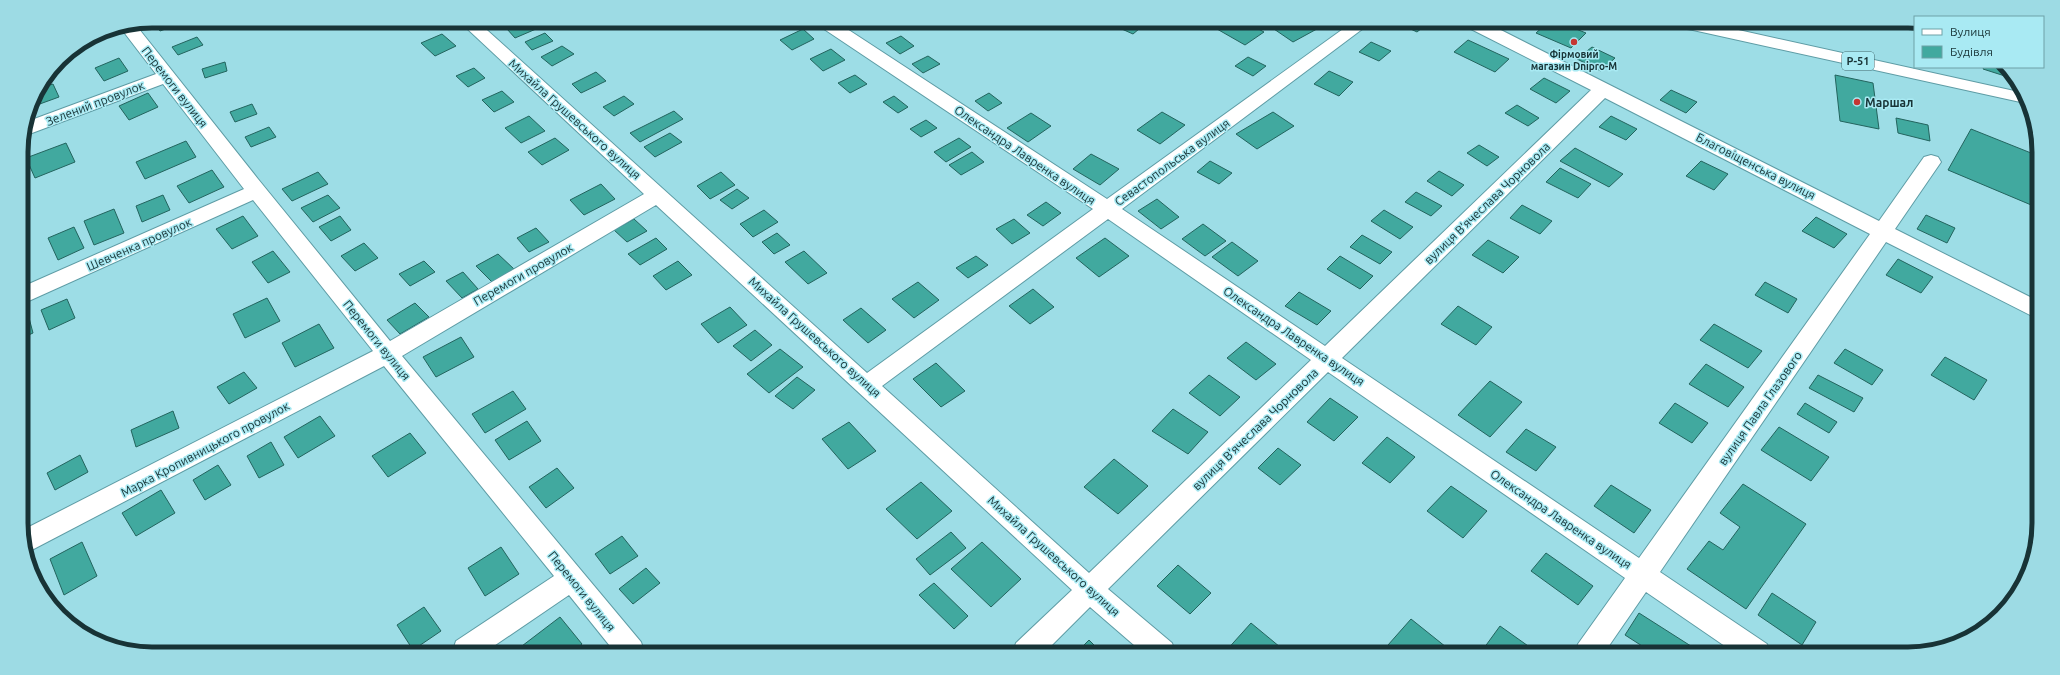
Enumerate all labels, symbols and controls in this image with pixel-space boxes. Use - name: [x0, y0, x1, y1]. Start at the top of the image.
- legend: [1914, 16, 2044, 68]
- text: Вулиця: [1950, 25, 1991, 38]
- marker: Фірмовий магазин Dnipro-M: [1569, 37, 1579, 47]
- street label: Перемоги вулиця: [139, 44, 211, 130]
- text: Будівля: [1950, 45, 1993, 58]
- place label: Фірмовий магазин Dnipro-M: [1531, 49, 1617, 72]
- road number: Р-51: [1842, 52, 1874, 70]
- street label: Михайла Грушевського вулиця: [506, 56, 644, 182]
- street label: Зелений провулок: [44, 78, 146, 128]
- place label: Маршал: [1865, 96, 1913, 109]
- marker: Маршал: [1852, 97, 1862, 107]
- street label: Олександра Лавренка вулиця: [952, 103, 1098, 207]
- street label: Севастопольська вулиця: [1112, 116, 1232, 208]
- street label: Благовіщенська вулиця: [1694, 130, 1818, 202]
- street label: вулиця В’ячеслава Чорновола: [1422, 140, 1552, 266]
- street label: Шевченка провулок: [85, 215, 193, 273]
- street label: Перемоги провулок: [471, 240, 575, 308]
- street label: Михайла Грушевського вулиця: [746, 274, 884, 400]
- street label: Олександра Лавренка вулиця: [1221, 284, 1367, 388]
- street label: Перемоги вулиця: [341, 298, 413, 382]
- street label: вулиця Павла Глазового: [1716, 349, 1804, 467]
- street label: вулиця В’ячеслава Чорновола: [1190, 366, 1320, 492]
- street label: Марка Кропивницького провулок: [119, 399, 291, 499]
- street label: Олександра Лавренка вулиця: [1488, 467, 1634, 571]
- street label: Михайла Грушевського вулиця: [985, 493, 1123, 619]
- street label: Перемоги вулиця: [546, 549, 618, 633]

